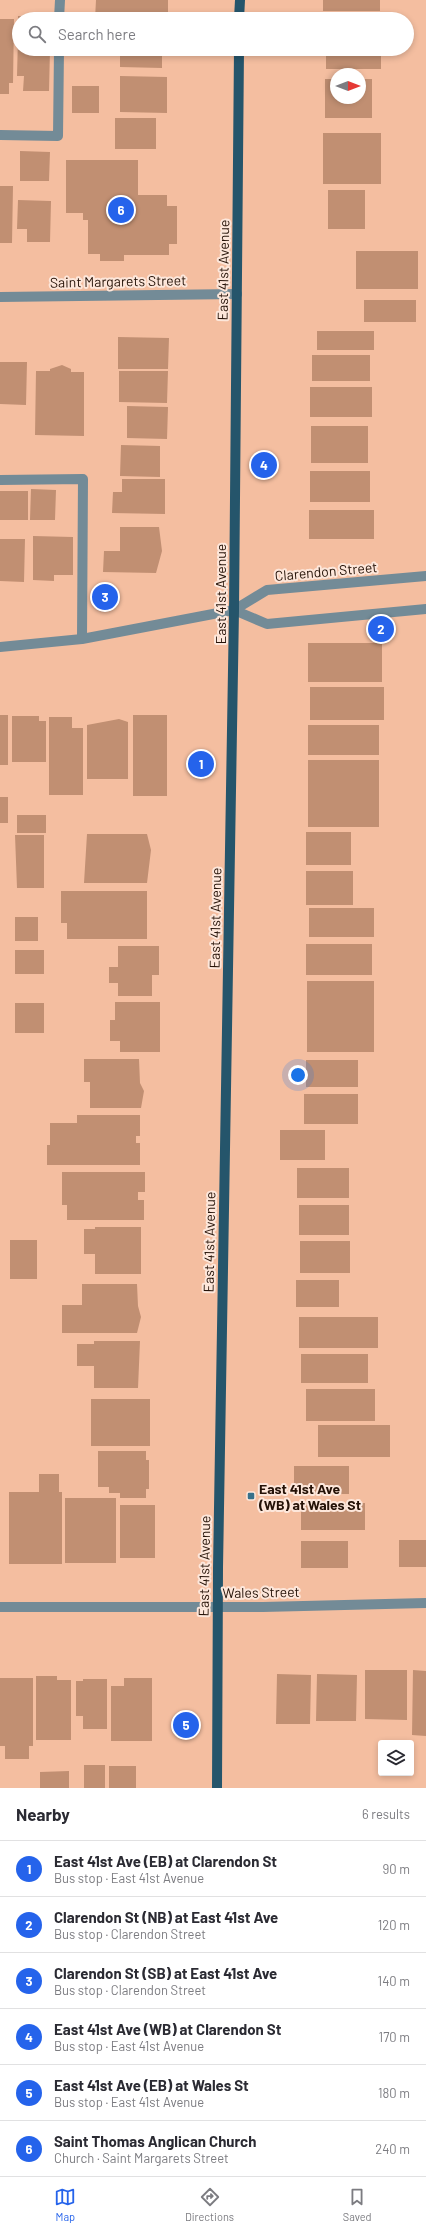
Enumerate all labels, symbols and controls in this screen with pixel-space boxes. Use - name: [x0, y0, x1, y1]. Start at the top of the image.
- search box: [12, 12, 414, 56]
- icon: search: [26, 23, 48, 45]
- text: Search here: [58, 25, 136, 43]
- north arrow: [330, 68, 366, 104]
- pin: 6: [108, 195, 134, 225]
- street label: East 41st Avenue: [214, 220, 232, 320]
- street label: Saint Margarets Street: [50, 271, 186, 291]
- pin: 4: [251, 450, 277, 480]
- street label: East 41st Avenue: [212, 544, 229, 644]
- street label: Clarendon Street: [274, 558, 378, 584]
- pin: 3: [92, 582, 118, 612]
- pin: 2: [368, 614, 394, 644]
- pin: 1: [188, 749, 214, 779]
- street label: East 41st Avenue: [206, 868, 224, 968]
- your location: [288, 1065, 308, 1085]
- street label: East 41st Avenue: [200, 1192, 218, 1292]
- place label: East 41st Ave (WB) at Wales St: [258, 1480, 361, 1513]
- marker: East 41st Ave (WB) at Wales St: [246, 1491, 256, 1501]
- street label: East 41st Avenue: [195, 1516, 213, 1616]
- street label: Wales Street: [222, 1583, 300, 1601]
- pin: 5: [173, 1710, 199, 1740]
- map controls: [378, 1740, 414, 1776]
- button: layers: [378, 1740, 414, 1776]
- text: Nearby: [16, 1804, 70, 1824]
- text: 6 results: [362, 1806, 410, 1822]
- text: East 41st Ave (EB) at Clarendon St: [54, 1852, 277, 1870]
- text: 1: [27, 1861, 31, 1877]
- text: 90 m: [383, 1861, 410, 1877]
- text: Bus stop · East 41st Avenue: [54, 1870, 204, 1886]
- text: Clarendon St (NB) at East 41st Ave: [54, 1908, 278, 1926]
- text: 2: [25, 1917, 33, 1933]
- text: 120 m: [378, 1917, 410, 1933]
- text: Bus stop · Clarendon Street: [54, 1926, 206, 1942]
- text: Clarendon St (SB) at East 41st Ave: [54, 1964, 277, 1982]
- text: 3: [25, 1973, 33, 1989]
- text: 140 m: [378, 1973, 410, 1989]
- text: Bus stop · Clarendon Street: [54, 1982, 206, 1998]
- text: East 41st Ave (WB) at Clarendon St: [54, 2020, 281, 2038]
- text: 4: [25, 2029, 33, 2045]
- text: 170 m: [379, 2029, 410, 2045]
- text: Bus stop · East 41st Avenue: [54, 2038, 204, 2054]
- text: East 41st Ave (EB) at Wales St: [54, 2076, 249, 2094]
- text: 5: [25, 2085, 33, 2101]
- text: 180 m: [378, 2085, 410, 2101]
- text: Bus stop · East 41st Avenue: [54, 2094, 204, 2110]
- text: Saint Thomas Anglican Church: [54, 2132, 256, 2150]
- text: 6: [26, 2141, 32, 2157]
- text: 240 m: [375, 2141, 410, 2157]
- text: Church · Saint Margarets Street: [54, 2150, 229, 2166]
- tab: Map: [54, 2186, 76, 2223]
- tab: Directions: [185, 2186, 234, 2223]
- tab: Saved: [343, 2186, 372, 2223]

